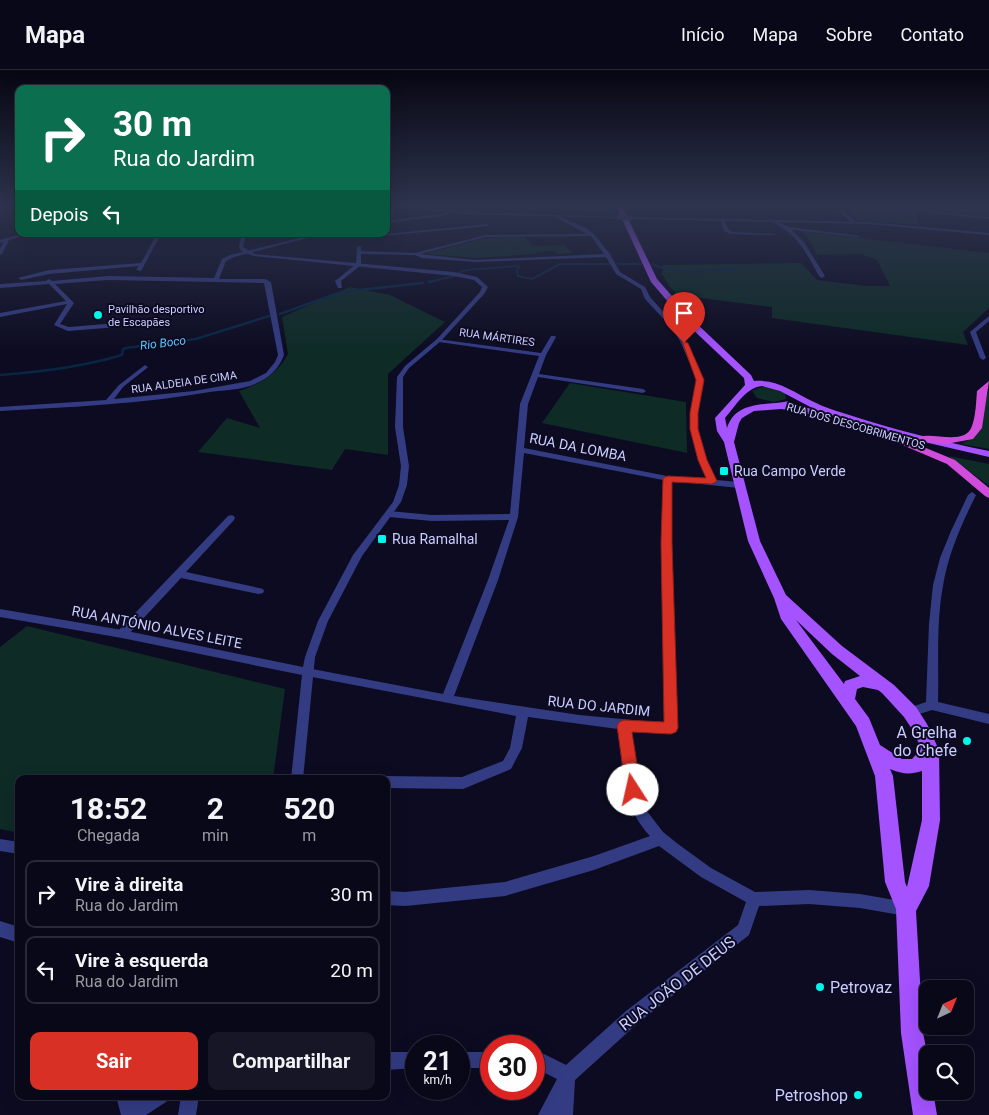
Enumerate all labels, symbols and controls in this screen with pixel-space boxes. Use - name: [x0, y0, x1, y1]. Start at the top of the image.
- text: Mapa: [25, 21, 85, 49]
- text: Início: [681, 24, 724, 45]
- text: Mapa: [752, 24, 798, 45]
- text: Sobre: [826, 24, 872, 45]
- text: Contato: [900, 24, 964, 45]
- text: 30 m: [113, 104, 192, 145]
- icon: right: [30, 105, 95, 170]
- text: Rua do Jardim: [113, 146, 255, 171]
- icon: left: [98, 200, 126, 228]
- text: Depois: [30, 203, 88, 226]
- pin: [663, 292, 705, 343]
- icon: arrive: [670, 299, 698, 327]
- place label: Pavilhão desportivo de Escapães: [108, 303, 204, 329]
- marker: Pavilhão desportivo de Escapães: [92, 309, 104, 321]
- street label: RUA MÁRTIRES: [458, 326, 536, 349]
- water label: Rio Boco: [139, 333, 187, 353]
- street label: RUA ALDEIA DE CIMA: [130, 369, 239, 396]
- street label: RUA DOS DESCOBRIMENTOS: [785, 401, 927, 453]
- street label: RUA DA LOMBA: [528, 430, 628, 464]
- place label: Rua Campo Verde: [734, 463, 846, 479]
- marker: Rua Campo Verde: [718, 465, 730, 477]
- place label: Rua Ramalhal: [392, 531, 478, 547]
- marker: Rua Ramalhal: [376, 533, 388, 545]
- street label: RUA ANTÓNIO ALVES LEITE: [70, 602, 244, 651]
- street label: RUA DO JARDIM: [547, 693, 651, 719]
- place label: A Grelha do Chefe: [893, 723, 957, 760]
- marker: A Grelha do Chefe: [961, 735, 973, 747]
- position arrow: [606, 763, 658, 815]
- text: 18:52: [70, 791, 147, 826]
- text: 2: [207, 791, 224, 826]
- text: 520: [284, 791, 335, 826]
- text: Chegada: [77, 826, 140, 845]
- text: min: [202, 826, 229, 845]
- text: m: [302, 826, 316, 845]
- text: Vire à direita: [75, 873, 184, 896]
- icon: right: [32, 880, 60, 908]
- text: 30 m: [330, 883, 373, 906]
- text: Rua do Jardim: [75, 896, 178, 915]
- street label: RUA JOÃO DE DEUS: [615, 931, 739, 1035]
- text: Vire à esquerda: [75, 949, 208, 972]
- icon: left: [32, 956, 60, 984]
- text: 20 m: [330, 959, 373, 982]
- text: Rua do Jardim: [75, 972, 178, 991]
- place label: Petrovaz: [830, 978, 892, 997]
- north arrow: [919, 980, 974, 1035]
- map controls: [919, 980, 974, 1100]
- marker: Petrovaz: [814, 981, 826, 993]
- button: Sair: [30, 1032, 198, 1090]
- button: Compartilhar: [208, 1032, 375, 1090]
- speed limit sign: 30: [480, 1035, 545, 1100]
- button: search: [919, 1045, 974, 1100]
- text: 21: [423, 1047, 452, 1076]
- text: km/h: [423, 1073, 452, 1087]
- place label: Petroshop: [775, 1086, 848, 1105]
- marker: Petroshop: [852, 1089, 864, 1101]

